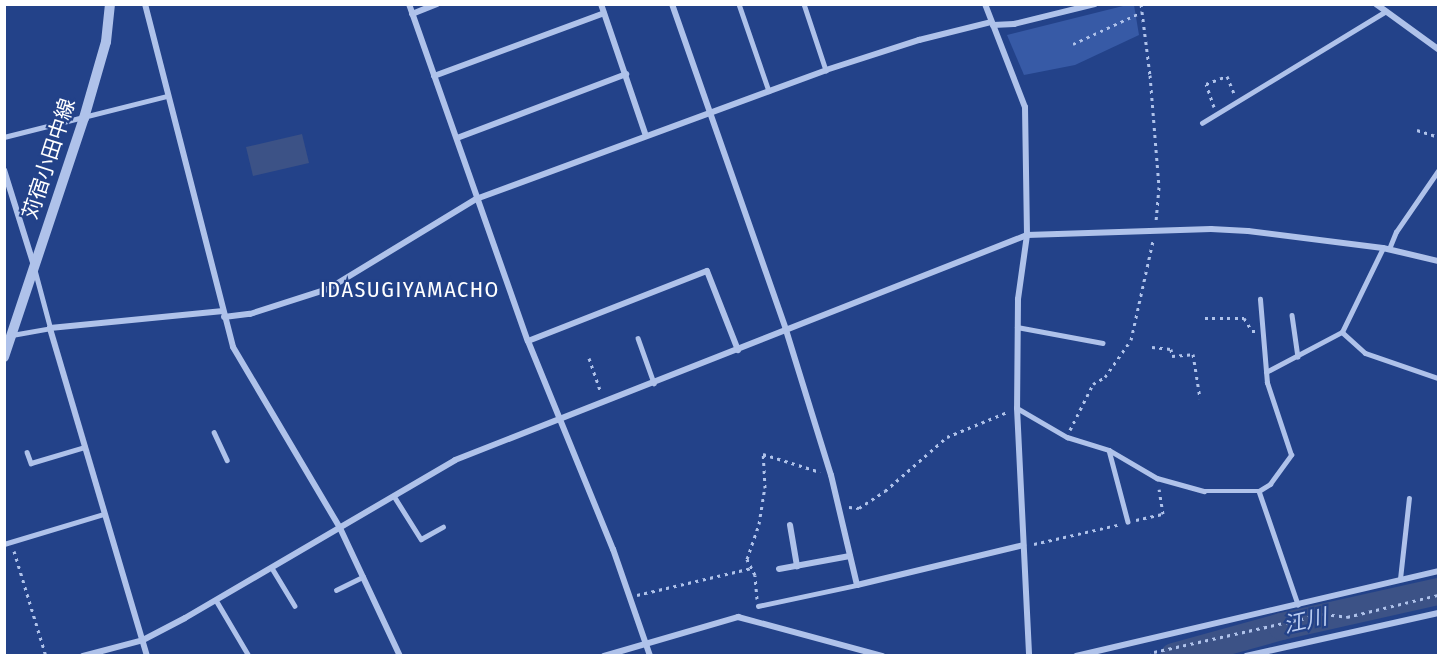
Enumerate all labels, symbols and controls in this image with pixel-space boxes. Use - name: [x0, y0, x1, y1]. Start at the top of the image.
- street label: 苅宿小田中線: [18, 95, 80, 223]
- district label: IDASUGIYAMACHO: [320, 277, 500, 303]
- water label: 江川: [1281, 603, 1329, 639]

